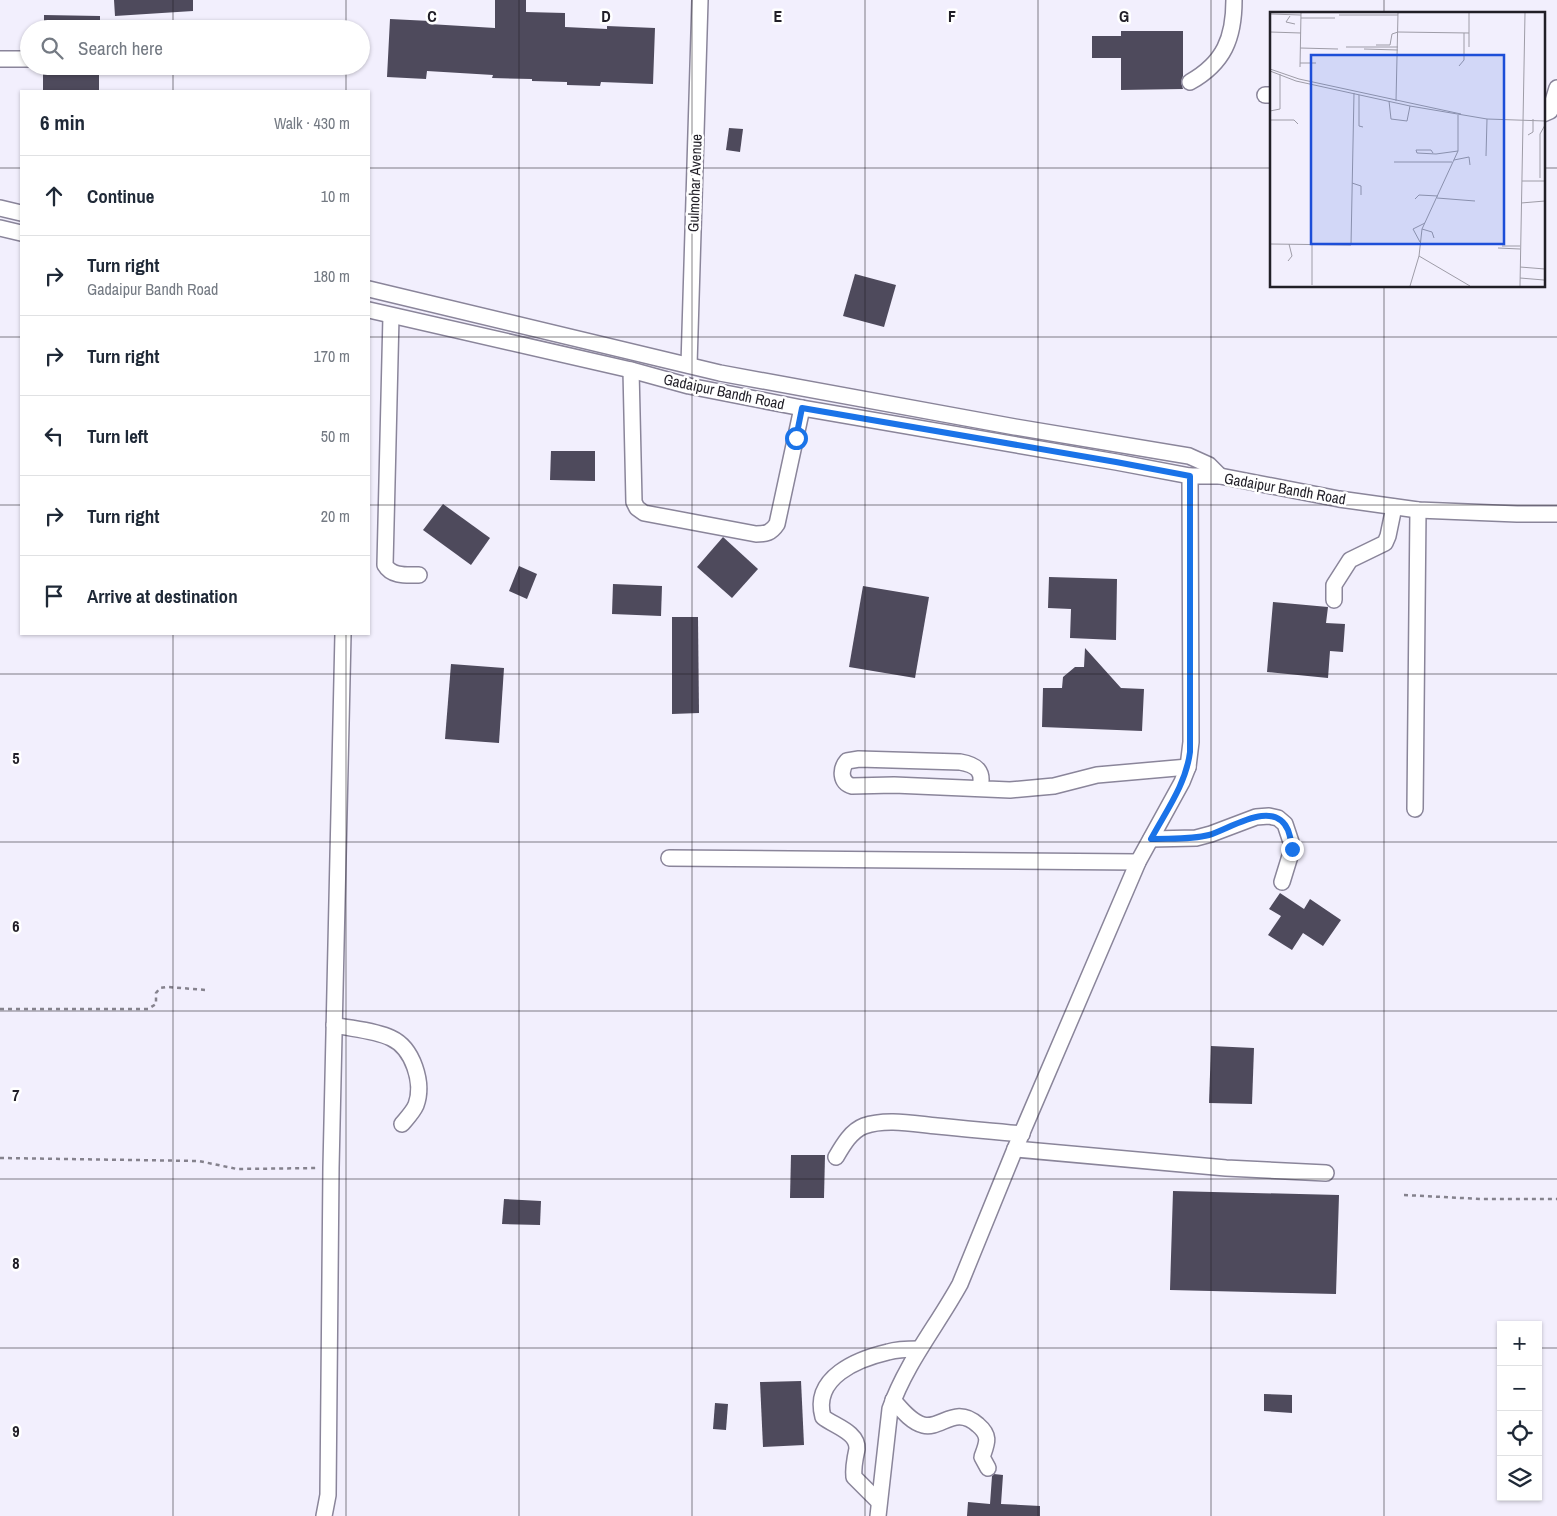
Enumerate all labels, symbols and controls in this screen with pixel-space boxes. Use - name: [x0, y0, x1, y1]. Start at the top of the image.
- text: C: [427, 5, 437, 27]
- text: D: [601, 5, 611, 27]
- text: E: [774, 5, 783, 27]
- text: F: [948, 5, 956, 27]
- text: G: [1119, 5, 1129, 27]
- inset map: [1270, 12, 1544, 288]
- search box: [20, 20, 370, 75]
- icon: search: [38, 34, 66, 62]
- text: Search here: [78, 35, 163, 61]
- text: 6 min: [40, 108, 85, 137]
- text: Walk · 430 m: [274, 112, 350, 134]
- street label: Gulmohar Avenue: [682, 133, 707, 232]
- icon: ahead: [40, 182, 68, 210]
- text: Continue: [87, 183, 155, 209]
- text: 10 m: [321, 185, 350, 207]
- text: Turn right: [87, 252, 159, 278]
- icon: right: [40, 262, 68, 290]
- text: 180 m: [314, 265, 350, 287]
- text: Gadaipur Bandh Road: [87, 278, 218, 300]
- icon: right: [40, 342, 68, 370]
- text: Turn right: [87, 343, 159, 369]
- text: 170 m: [314, 345, 350, 367]
- street label: Gadaipur Bandh Road: [662, 368, 786, 415]
- icon: left: [40, 422, 68, 450]
- text: Turn left: [87, 423, 148, 449]
- text: 50 m: [321, 425, 350, 447]
- route start: [785, 427, 808, 450]
- street label: Gadaipur Bandh Road: [1223, 467, 1348, 510]
- icon: right: [40, 502, 68, 530]
- text: Turn right: [87, 503, 159, 529]
- text: 20 m: [321, 505, 350, 527]
- icon: arrive: [40, 582, 68, 610]
- text: Arrive at destination: [87, 583, 238, 609]
- text: 5: [12, 747, 20, 769]
- route end: [1281, 838, 1304, 861]
- text: 6: [12, 915, 20, 937]
- text: 7: [12, 1084, 20, 1106]
- text: 8: [12, 1252, 20, 1274]
- map controls: [1497, 1321, 1542, 1501]
- button: +: [1497, 1321, 1542, 1366]
- button: −: [1497, 1366, 1542, 1411]
- button: locate: [1497, 1411, 1542, 1456]
- text: 9: [12, 1420, 20, 1442]
- button: layers: [1497, 1456, 1542, 1501]

